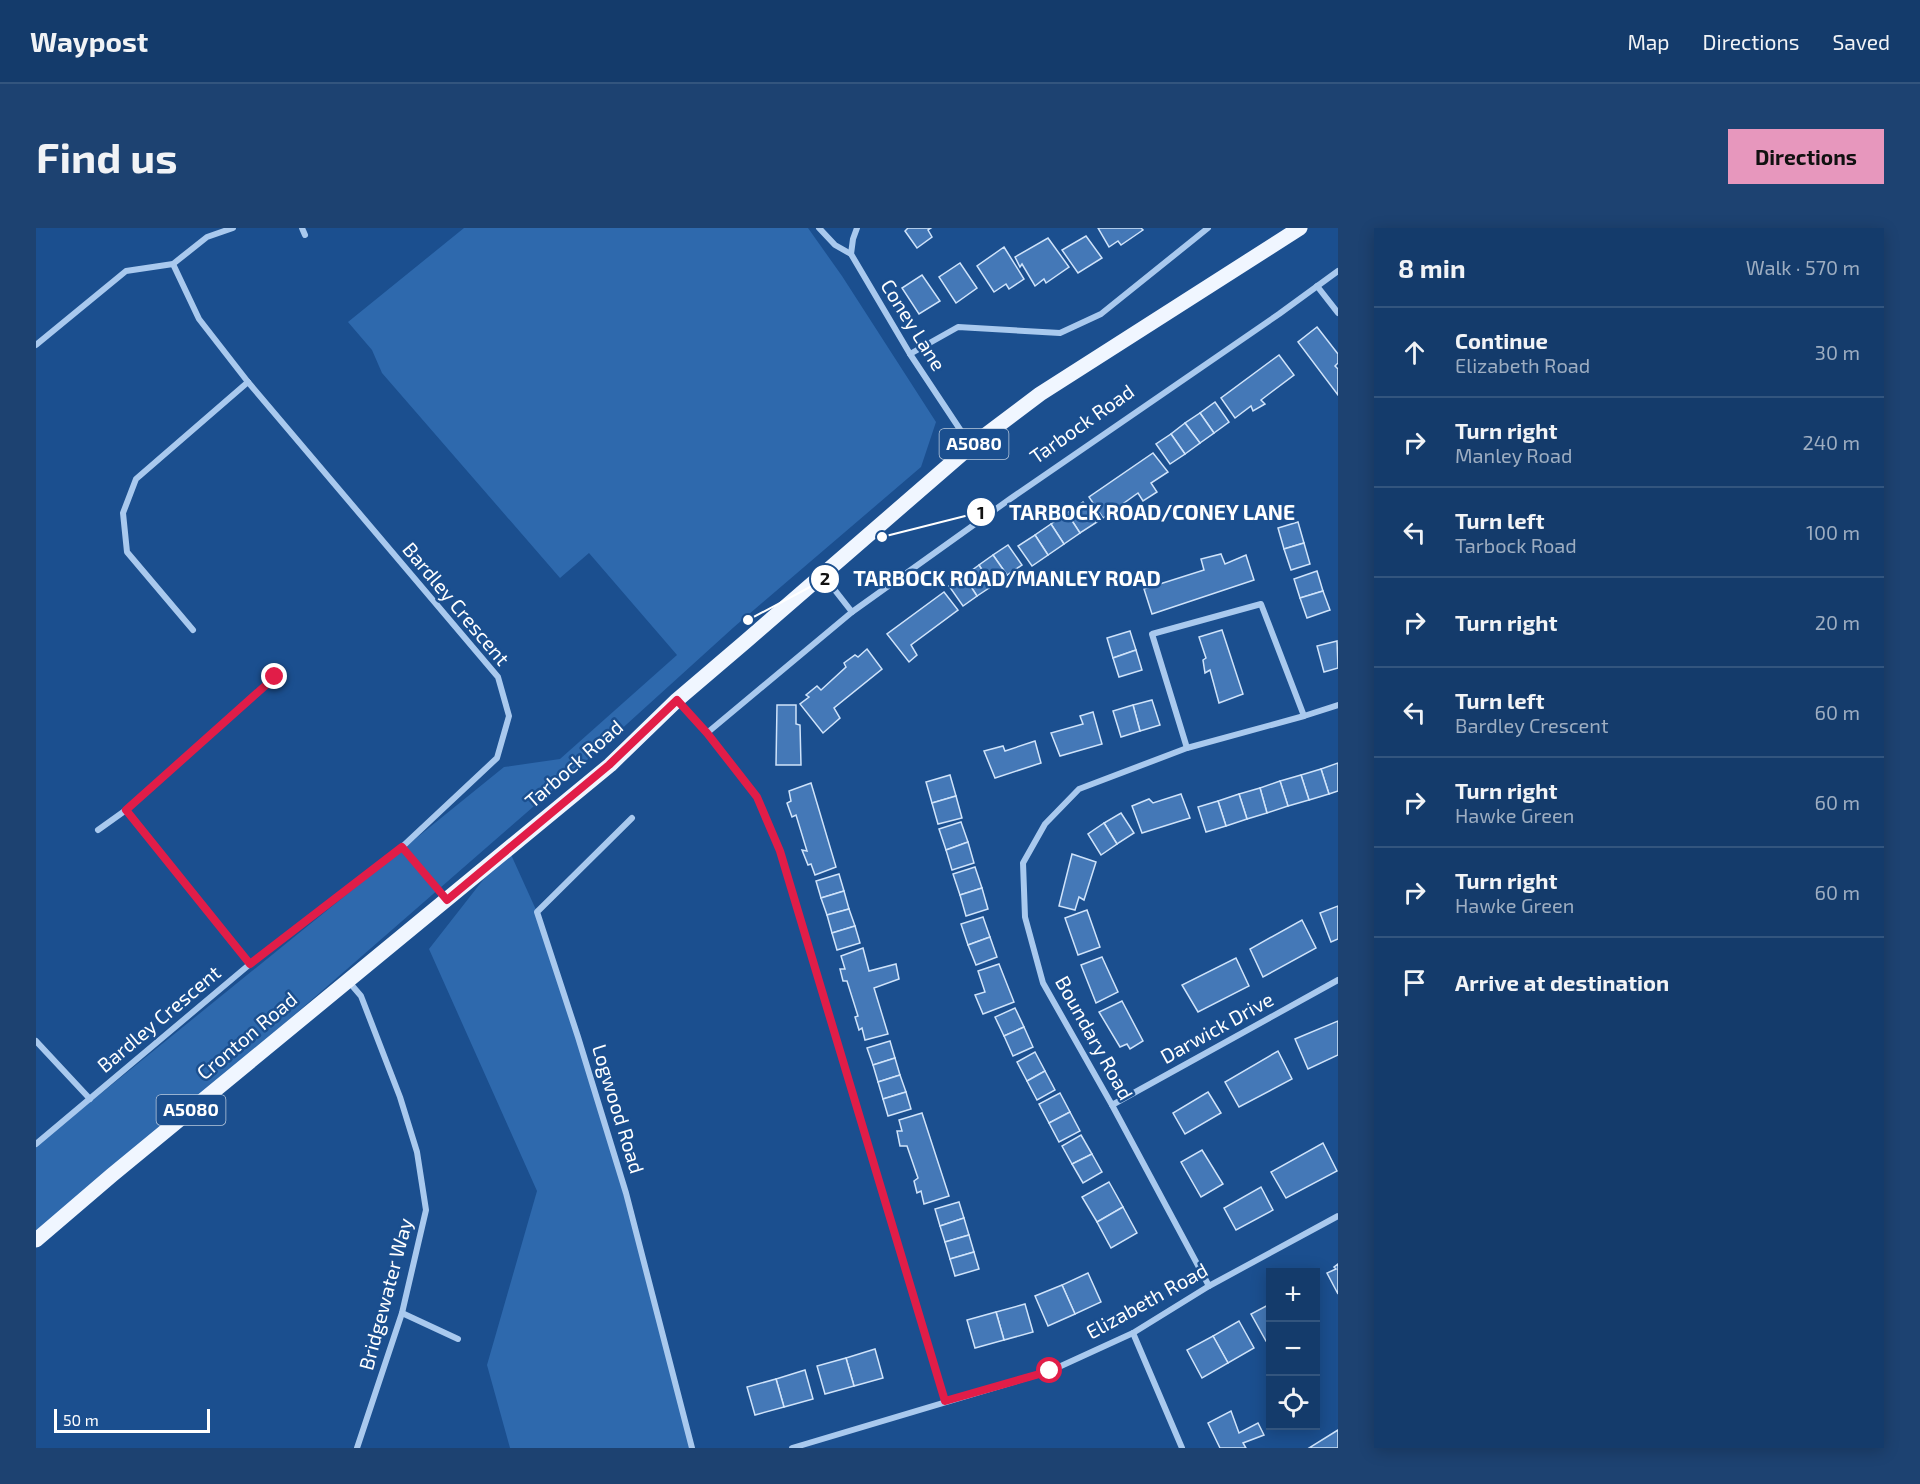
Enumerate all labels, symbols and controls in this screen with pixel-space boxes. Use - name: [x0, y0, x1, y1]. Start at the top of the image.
- text: Waypost: [30, 24, 148, 58]
- text: Map: [1627, 29, 1670, 54]
- text: Directions: [1703, 29, 1799, 54]
- text: Saved: [1832, 29, 1890, 54]
- button: Directions: [1728, 129, 1884, 184]
- text: Find us: [36, 131, 178, 181]
- text: 8 min: [1398, 252, 1466, 283]
- text: Walk · 570 m: [1746, 255, 1860, 279]
- street label: Coney Lane: [876, 274, 951, 375]
- text: Continue: [1455, 327, 1548, 353]
- icon: ahead: [1398, 336, 1431, 369]
- text: 30 m: [1815, 340, 1860, 364]
- text: Elizabeth Road: [1455, 353, 1590, 377]
- street label: Tarbock Road: [1025, 378, 1138, 468]
- text: Turn right: [1455, 417, 1557, 443]
- icon: right: [1398, 426, 1431, 459]
- road number: A5080: [940, 429, 1008, 459]
- text: 240 m: [1802, 430, 1860, 454]
- text: Manley Road: [1455, 443, 1572, 467]
- callout: TARBOCK ROAD/CONEY LANE: [966, 493, 1307, 532]
- text: TARBOCK ROAD/CONEY LANE: [1009, 499, 1295, 524]
- text: 1: [977, 501, 985, 523]
- text: Turn left: [1455, 507, 1544, 533]
- icon: left: [1398, 516, 1431, 549]
- text: 100 m: [1806, 520, 1860, 544]
- text: Tarbock Road: [1455, 533, 1577, 557]
- street label: Bardley Crescent: [398, 537, 516, 670]
- callout: TARBOCK ROAD/MANLEY ROAD: [810, 559, 1173, 598]
- text: TARBOCK ROAD/MANLEY ROAD: [853, 565, 1161, 590]
- text: 2: [820, 567, 830, 589]
- icon: right: [1398, 606, 1431, 639]
- text: Turn right: [1455, 609, 1557, 635]
- text: 20 m: [1815, 610, 1860, 634]
- route end: [261, 663, 287, 689]
- text: Turn left: [1455, 687, 1544, 713]
- icon: left: [1398, 696, 1431, 729]
- text: 60 m: [1815, 700, 1860, 724]
- text: Bardley Crescent: [1455, 713, 1609, 737]
- street label: Tarbock Road: [520, 714, 627, 812]
- text: Turn right: [1455, 777, 1557, 803]
- icon: right: [1398, 786, 1431, 819]
- text: 60 m: [1815, 790, 1860, 814]
- text: Hawke Green: [1455, 803, 1574, 827]
- text: Turn right: [1455, 867, 1557, 893]
- icon: right: [1398, 876, 1431, 909]
- text: 60 m: [1815, 880, 1860, 904]
- text: Hawke Green: [1455, 893, 1574, 917]
- street label: Bardley Crescent: [92, 959, 225, 1077]
- icon: arrive: [1398, 966, 1431, 999]
- text: Arrive at destination: [1455, 969, 1669, 995]
- street label: Boundary Road: [1051, 971, 1139, 1104]
- street label: Cronton Road: [191, 986, 301, 1084]
- street label: Darwick Drive: [1156, 986, 1277, 1068]
- street label: Logwood Road: [588, 1041, 650, 1176]
- road number: A5080: [156, 1095, 226, 1125]
- street label: Bridgewater Way: [353, 1215, 417, 1372]
- street label: Elizabeth Road: [1082, 1257, 1211, 1343]
- map controls: [1266, 1268, 1320, 1430]
- button: +: [1266, 1268, 1320, 1322]
- button: −: [1266, 1322, 1320, 1376]
- route start: [1036, 1357, 1062, 1383]
- button: locate: [1266, 1376, 1320, 1430]
- scale bar: [54, 1406, 210, 1434]
- text: 50 m: [63, 1410, 99, 1429]

